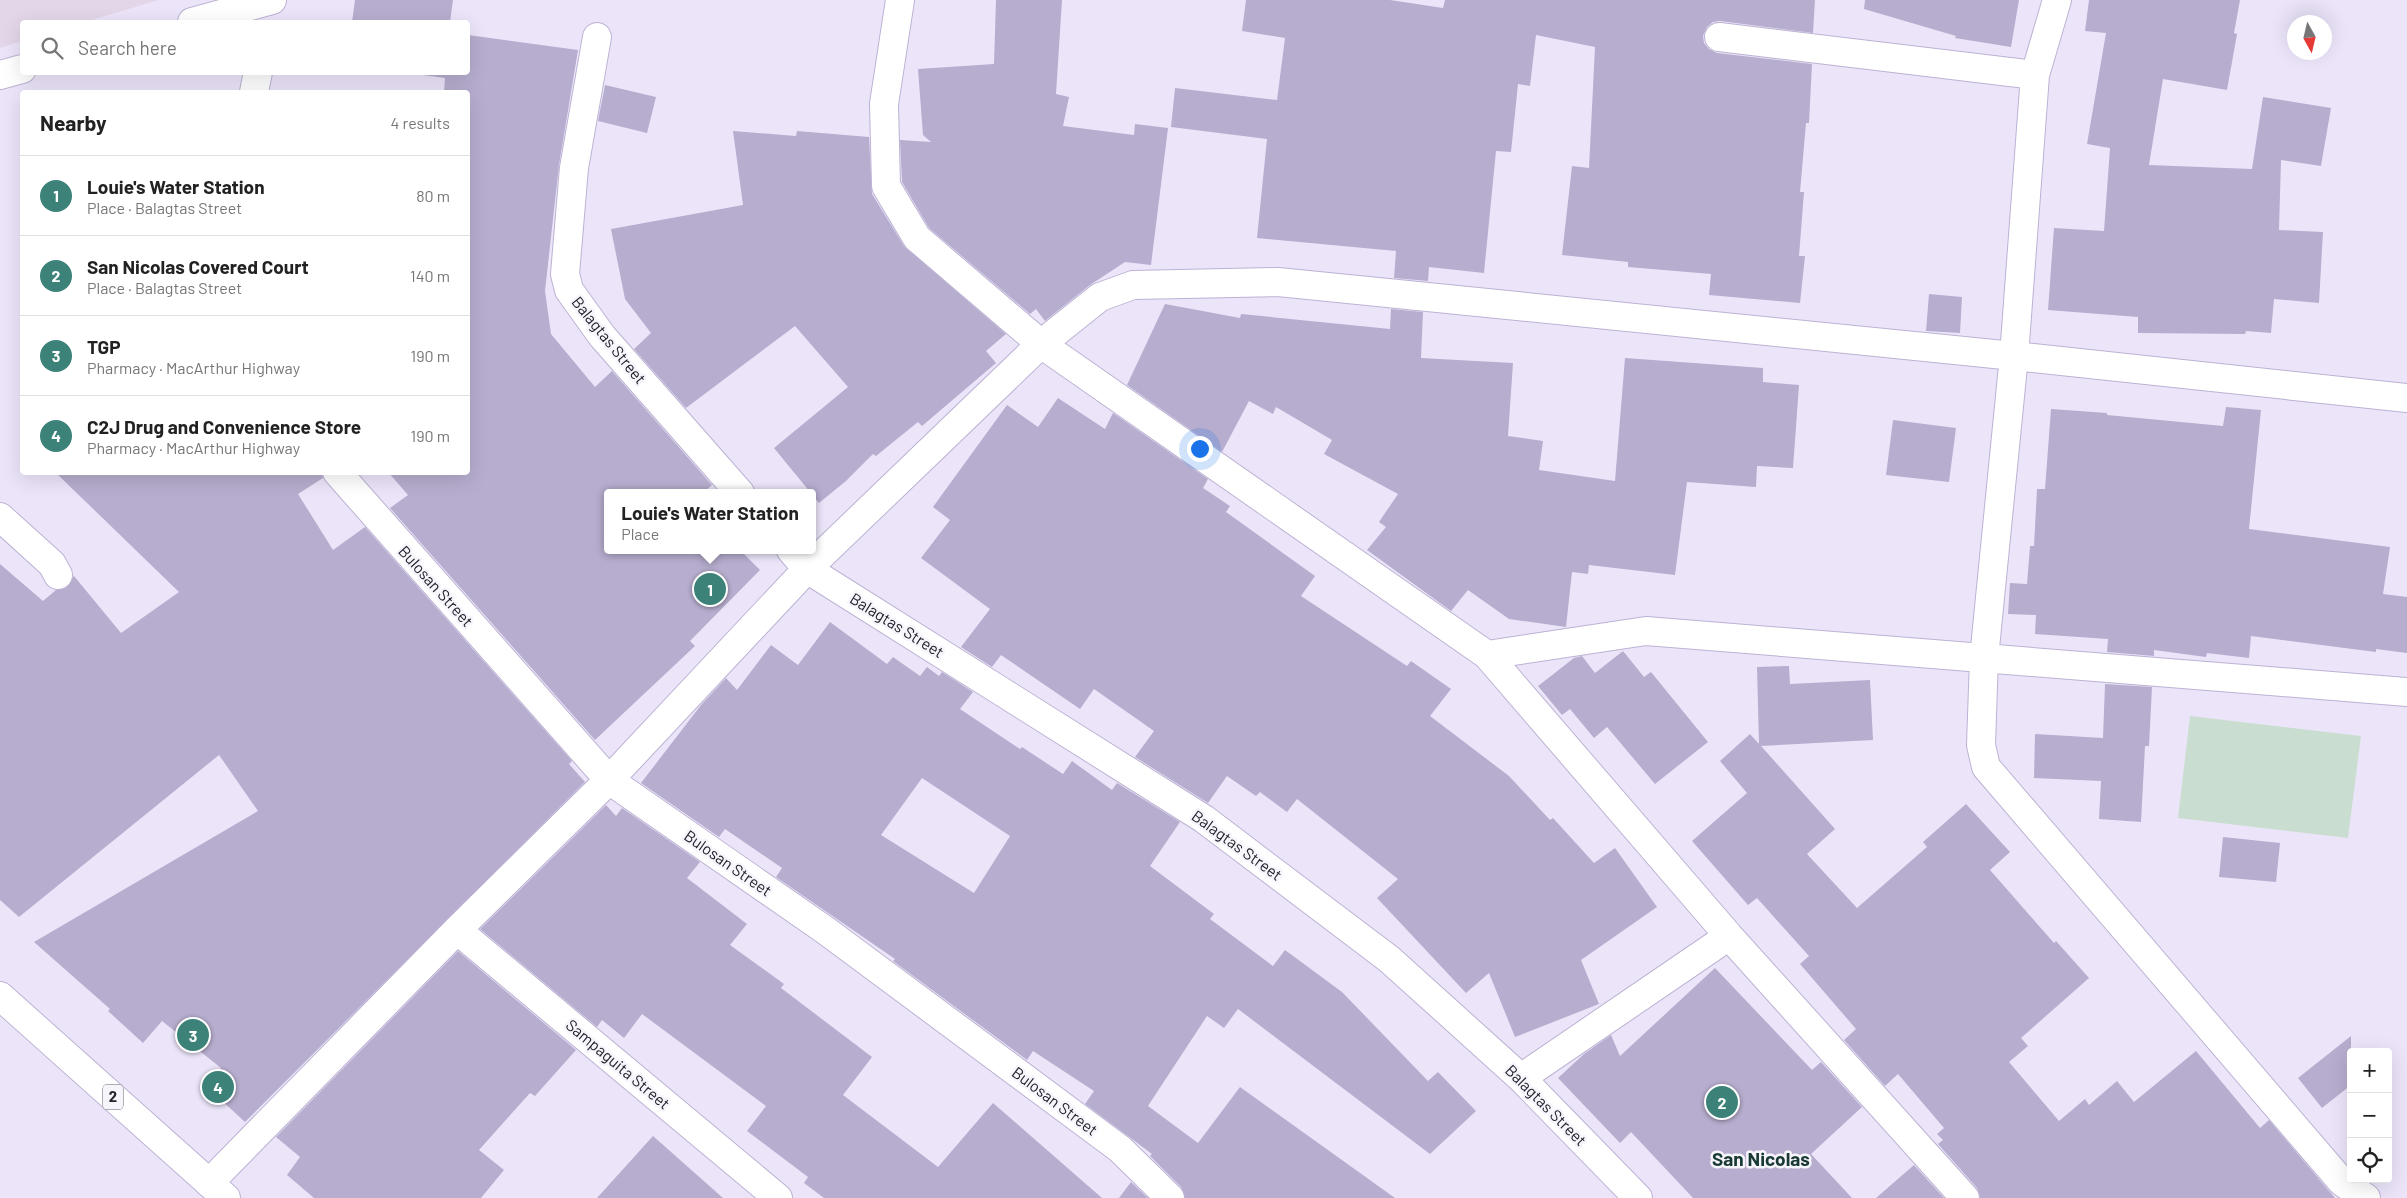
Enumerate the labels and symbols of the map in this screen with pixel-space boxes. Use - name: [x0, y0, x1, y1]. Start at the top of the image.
- north arrow: [2287, 15, 2332, 60]
- street label: Balagtas Street: [568, 292, 650, 387]
- your location: [1187, 436, 1213, 462]
- street label: Bulosan Street: [395, 541, 478, 630]
- pin: 1: [694, 570, 726, 608]
- street label: Balagtas Street: [847, 588, 948, 661]
- street label: Balagtas Street: [1188, 805, 1286, 884]
- street label: Bulosan Street: [681, 826, 776, 900]
- street label: Sampaguita Street: [562, 1015, 674, 1113]
- pin: 3: [177, 1016, 209, 1054]
- street label: Balagtas Street: [1502, 1060, 1591, 1149]
- street label: Bulosan Street: [1009, 1062, 1102, 1139]
- pin: 4: [202, 1068, 234, 1106]
- pin: 2: [1706, 1083, 1738, 1121]
- road number: 2: [103, 1084, 123, 1110]
- district label: San Nicolas: [1712, 1147, 1810, 1170]

